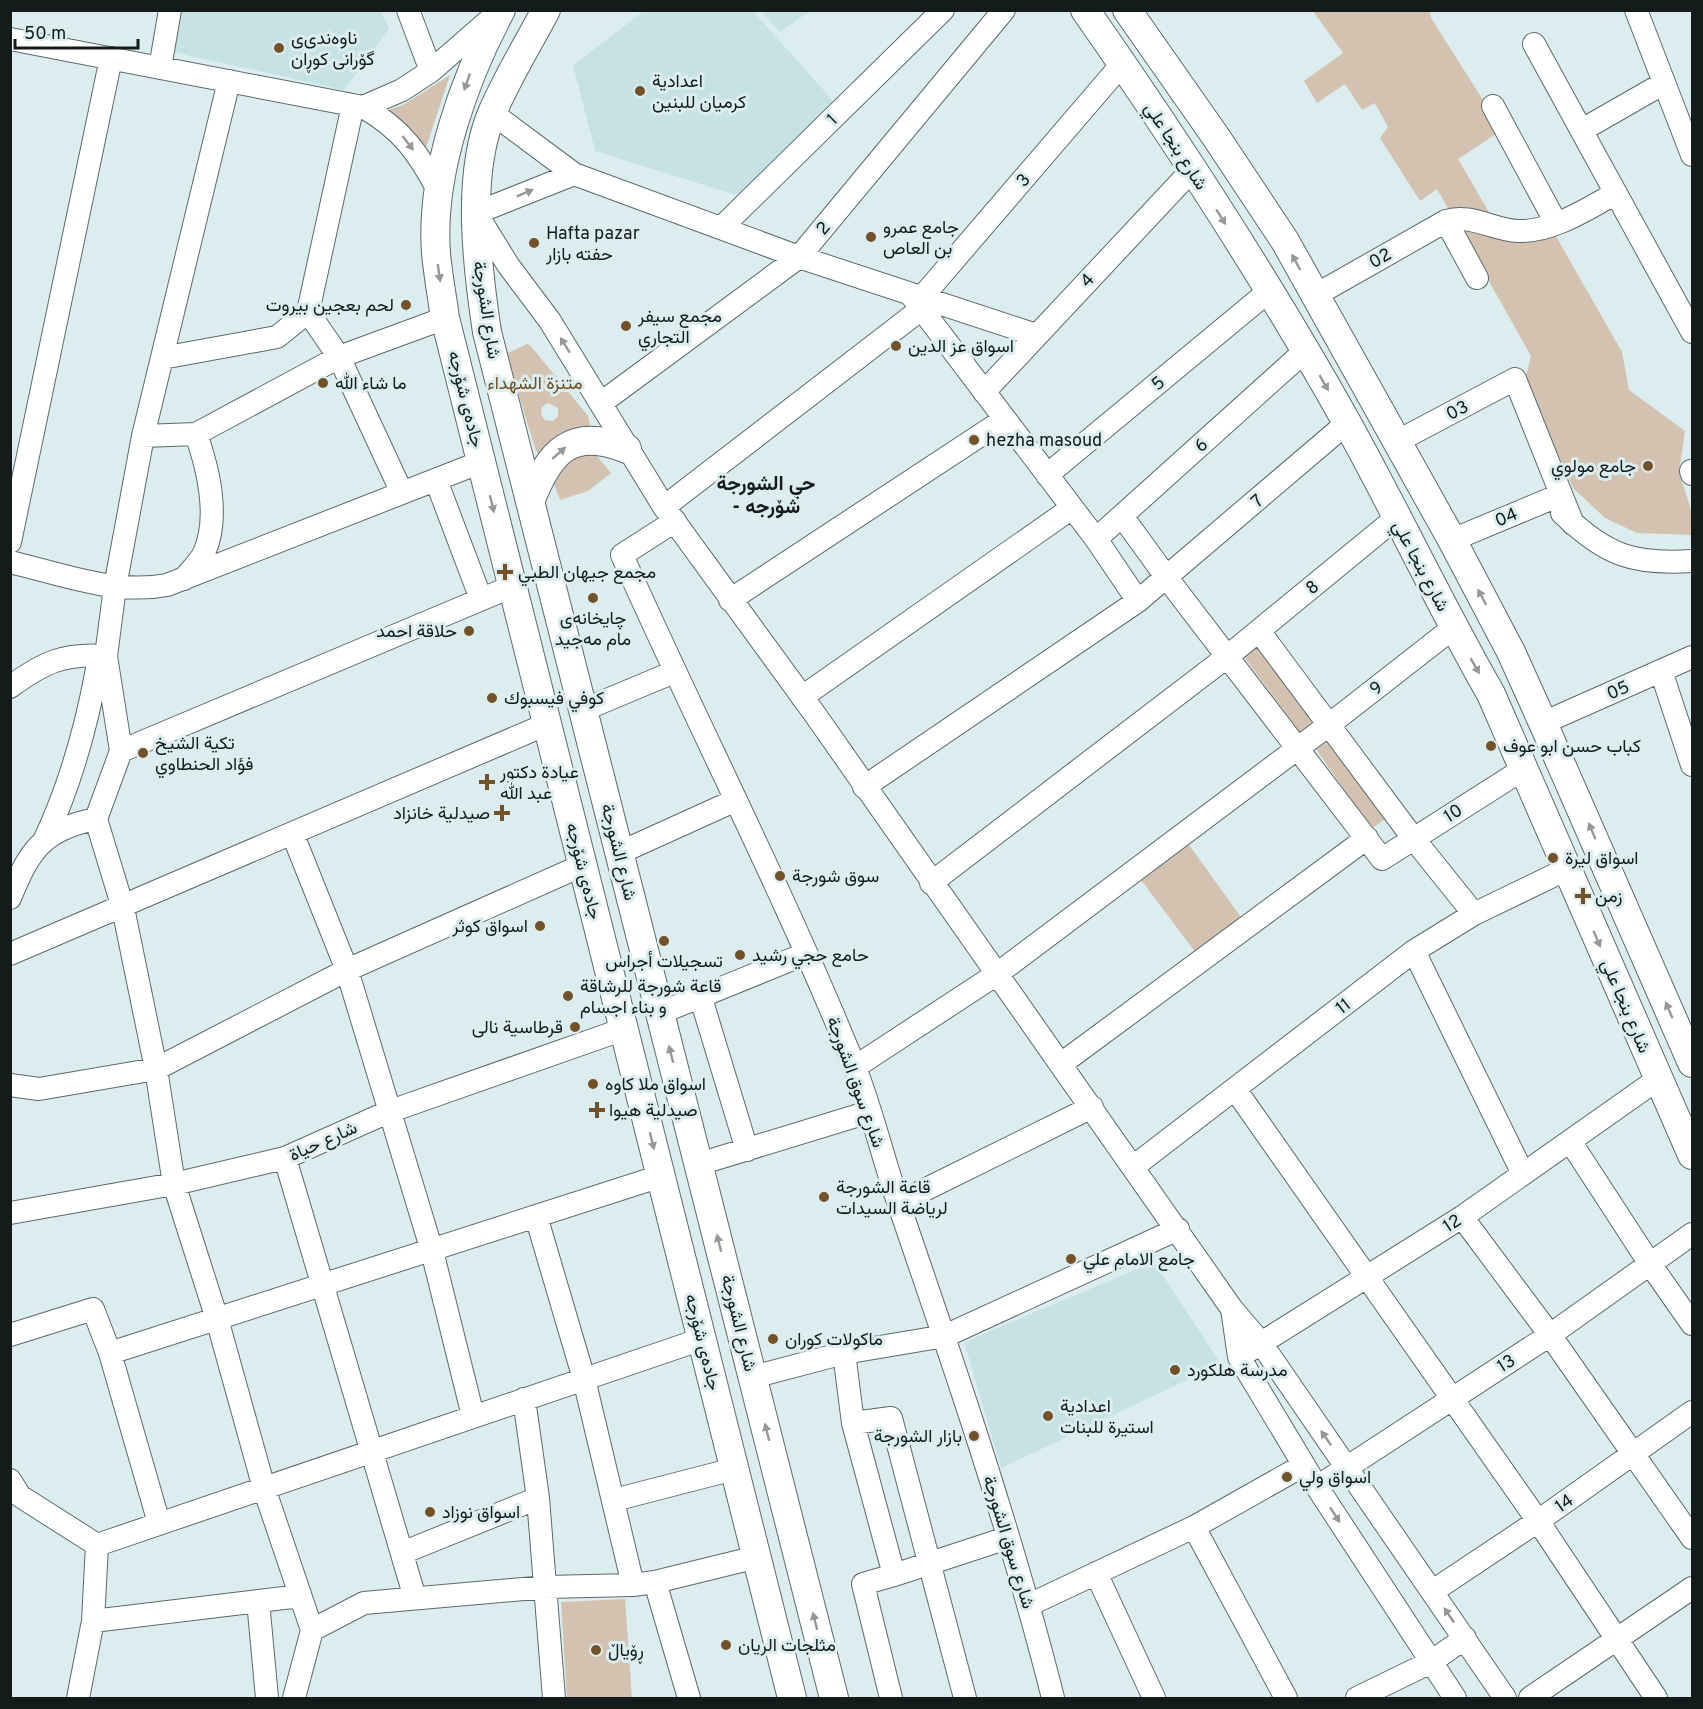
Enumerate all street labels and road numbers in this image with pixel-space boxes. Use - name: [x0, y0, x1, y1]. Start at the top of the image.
- street label: شارع بنجا علي: [1136, 99, 1212, 196]
- street label: 1: [823, 109, 843, 131]
- street label: 3: [1012, 169, 1036, 193]
- street label: 2: [812, 217, 837, 241]
- street label: 02: [1365, 244, 1396, 275]
- street label: شارع الشورجة: [466, 259, 505, 361]
- street label: 4: [1076, 269, 1100, 293]
- street label: جادەی شۆرجە: [441, 349, 488, 450]
- street label: 5: [1147, 372, 1171, 397]
- street label: 03: [1442, 396, 1473, 427]
- street label: 6: [1190, 434, 1214, 458]
- street label: 7: [1247, 490, 1269, 514]
- street label: 04: [1492, 503, 1522, 533]
- street label: شارع بنجا علي: [1384, 517, 1453, 617]
- street label: 8: [1301, 576, 1325, 600]
- street label: 05: [1604, 676, 1634, 706]
- street label: 9: [1366, 677, 1388, 702]
- street label: 10: [1440, 800, 1468, 829]
- street label: شارع الشورجة: [594, 801, 641, 903]
- street label: جادەی شۆرجە: [559, 821, 606, 922]
- street label: شارع بنجا علي: [1593, 956, 1655, 1058]
- street label: 11: [1332, 994, 1356, 1020]
- street label: شارع سوق الشورجة: [820, 1014, 889, 1151]
- street label: شارع حياة: [286, 1117, 361, 1168]
- street label: 12: [1439, 1210, 1467, 1239]
- street label: شارع الشورجة: [714, 1272, 761, 1374]
- street label: جادەی شۆرجە: [678, 1292, 725, 1393]
- street label: 13: [1493, 1350, 1520, 1379]
- street label: شارع سوق الشورجة: [976, 1473, 1039, 1612]
- street label: 14: [1551, 1490, 1579, 1519]

